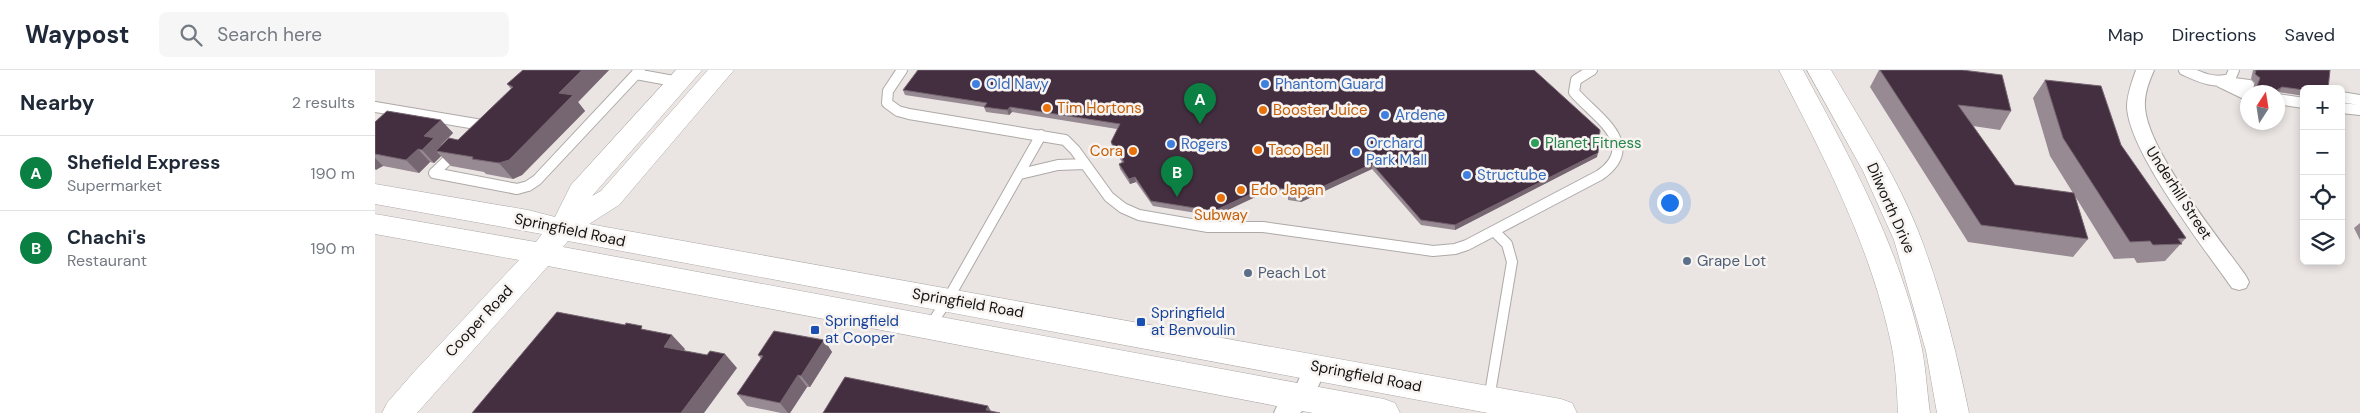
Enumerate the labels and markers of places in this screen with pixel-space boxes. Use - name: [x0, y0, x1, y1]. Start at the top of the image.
- place label: Old Navy: [986, 74, 1049, 94]
- place label: Phantom Guard: [1275, 74, 1384, 94]
- marker: Old Navy: [970, 78, 982, 90]
- marker: Phantom Guard: [1259, 78, 1271, 90]
- pin: A: [1184, 83, 1216, 124]
- place label: Tim Hortons: [1057, 98, 1142, 118]
- place label: Booster Juice: [1273, 100, 1368, 120]
- marker: Tim Hortons: [1041, 102, 1053, 114]
- marker: Booster Juice: [1257, 104, 1269, 116]
- place label: Ardene: [1395, 105, 1445, 125]
- marker: Ardene: [1379, 109, 1391, 121]
- place label: Orchard Park Mall: [1366, 133, 1427, 170]
- place label: Planet Fitness: [1545, 133, 1642, 153]
- place label: Rogers: [1181, 134, 1228, 154]
- marker: Planet Fitness: [1529, 137, 1541, 149]
- marker: Rogers: [1165, 138, 1177, 150]
- place label: Taco Bell: [1268, 140, 1329, 160]
- place label: Cora: [1090, 141, 1123, 161]
- marker: Taco Bell: [1252, 144, 1264, 156]
- marker: Cora: [1127, 145, 1139, 157]
- marker: Orchard Park Mall: [1350, 146, 1362, 158]
- pin: B: [1161, 156, 1193, 197]
- place label: Structube: [1477, 165, 1546, 185]
- marker: Structube: [1461, 169, 1473, 181]
- place label: Edo Japan: [1251, 180, 1324, 200]
- marker: Edo Japan: [1235, 184, 1247, 196]
- marker: Subway: [1215, 192, 1227, 204]
- place label: Subway: [1194, 205, 1249, 225]
- place label: Grape Lot: [1697, 251, 1766, 271]
- marker: Grape Lot: [1681, 255, 1693, 267]
- place label: Peach Lot: [1258, 263, 1326, 283]
- marker: Peach Lot: [1242, 267, 1254, 279]
- place label: Springfield at Benvoulin: [1151, 303, 1235, 340]
- place label: Springfield at Cooper: [825, 311, 899, 348]
- marker: Springfield at Benvoulin: [1135, 316, 1147, 328]
- marker: Springfield at Cooper: [809, 324, 821, 336]

